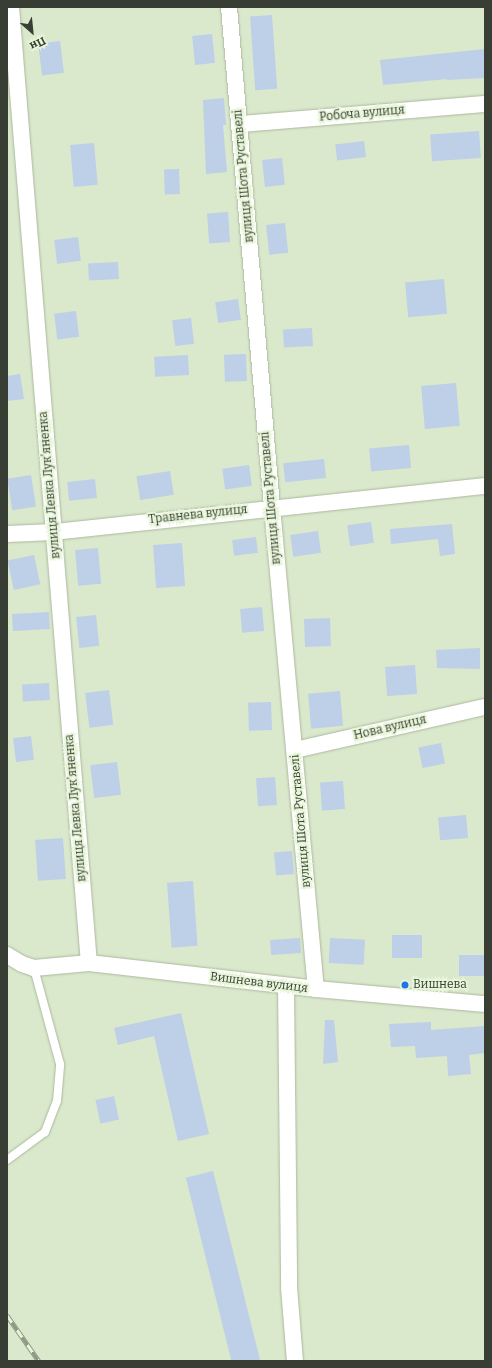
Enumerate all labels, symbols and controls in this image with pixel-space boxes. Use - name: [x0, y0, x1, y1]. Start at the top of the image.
- north arrow: [12, 12, 52, 52]
- text: Пн: [28, 34, 48, 53]
- street label: Робоча вулиця: [319, 103, 405, 125]
- street label: вулиця Шота Руставелі: [231, 109, 257, 243]
- street label: вулиця Левка Лукʼяненка: [36, 411, 64, 559]
- street label: вулиця Шота Руставелі: [258, 431, 284, 565]
- street label: Травнева вулиця: [148, 503, 248, 527]
- street label: Нова вулиця: [352, 713, 428, 743]
- street label: вулиця Левка Лукʼяненка: [62, 734, 90, 882]
- street label: вулиця Шота Руставелі: [288, 754, 314, 888]
- street label: Вишнева вулиця: [209, 970, 309, 996]
- place label: Вишнева: [413, 978, 467, 992]
- marker: Вишнева: [400, 980, 410, 990]

